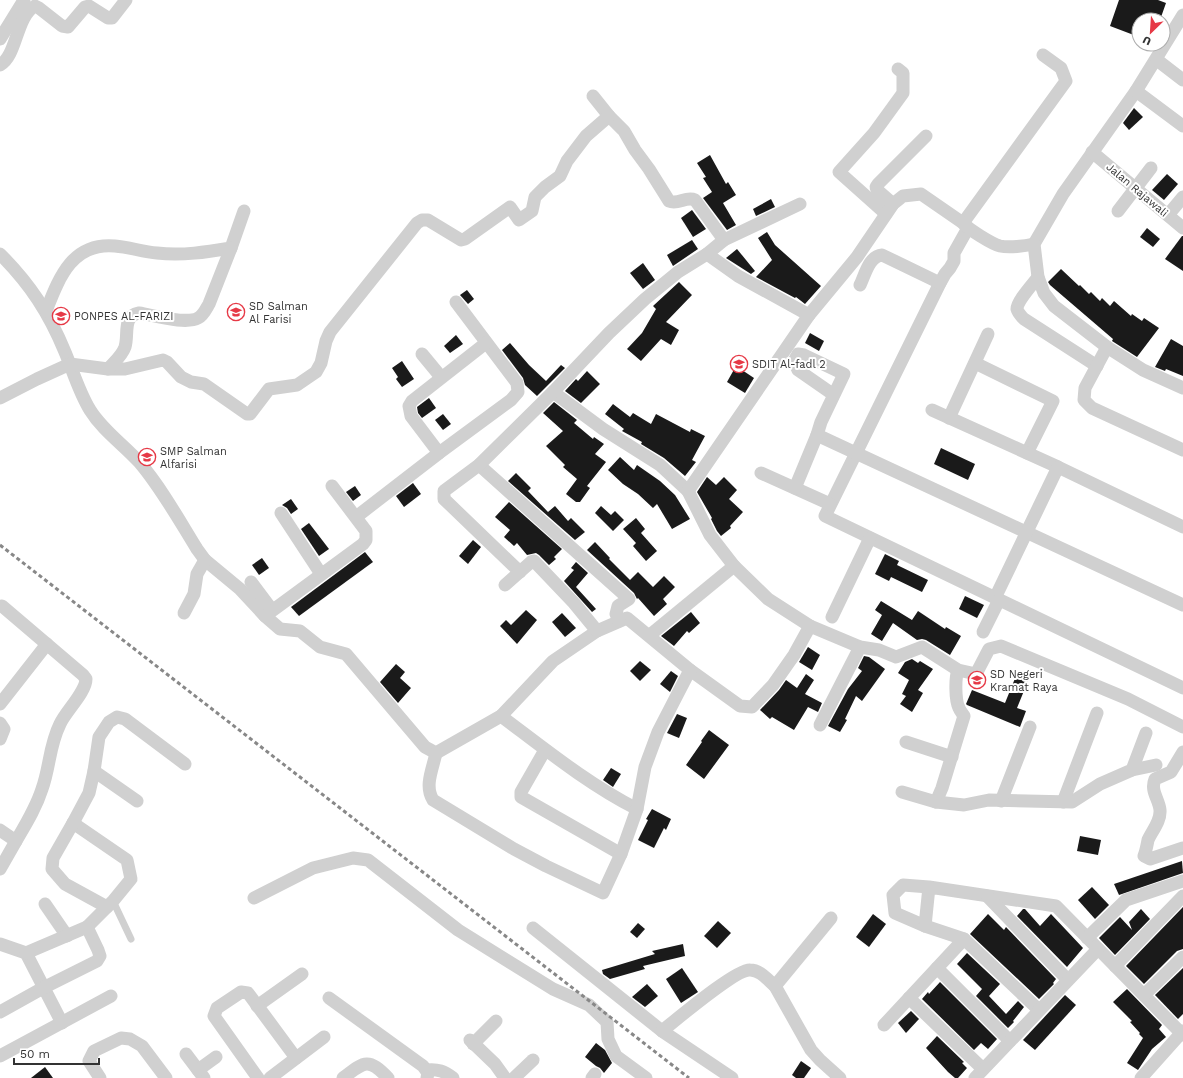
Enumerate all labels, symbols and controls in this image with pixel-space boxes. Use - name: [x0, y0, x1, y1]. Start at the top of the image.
- north arrow: [1131, 12, 1171, 52]
- text: U: [1141, 33, 1153, 48]
- street label: Jalan Rajawali: [1103, 160, 1171, 220]
- place label: SD Salman Al Farisi: [249, 300, 308, 326]
- school or university icon: SD Salman Al Farisi: [226, 302, 246, 322]
- school or university icon: PONPES AL-FARIZI: [51, 306, 71, 326]
- place label: PONPES AL-FARIZI: [74, 310, 174, 323]
- school or university icon: SDIT Al-fadl 2: [729, 354, 749, 374]
- place label: SDIT Al-fadl 2: [752, 358, 826, 371]
- place label: SMP Salman Alfarisi: [160, 445, 227, 471]
- school or university icon: SMP Salman Alfarisi: [137, 447, 157, 467]
- place label: SD Negeri Kramat Raya: [990, 668, 1058, 694]
- school or university icon: SD Negeri Kramat Raya: [967, 670, 987, 690]
- scale bar: [14, 1040, 99, 1066]
- text: 50 m: [20, 1047, 50, 1061]

